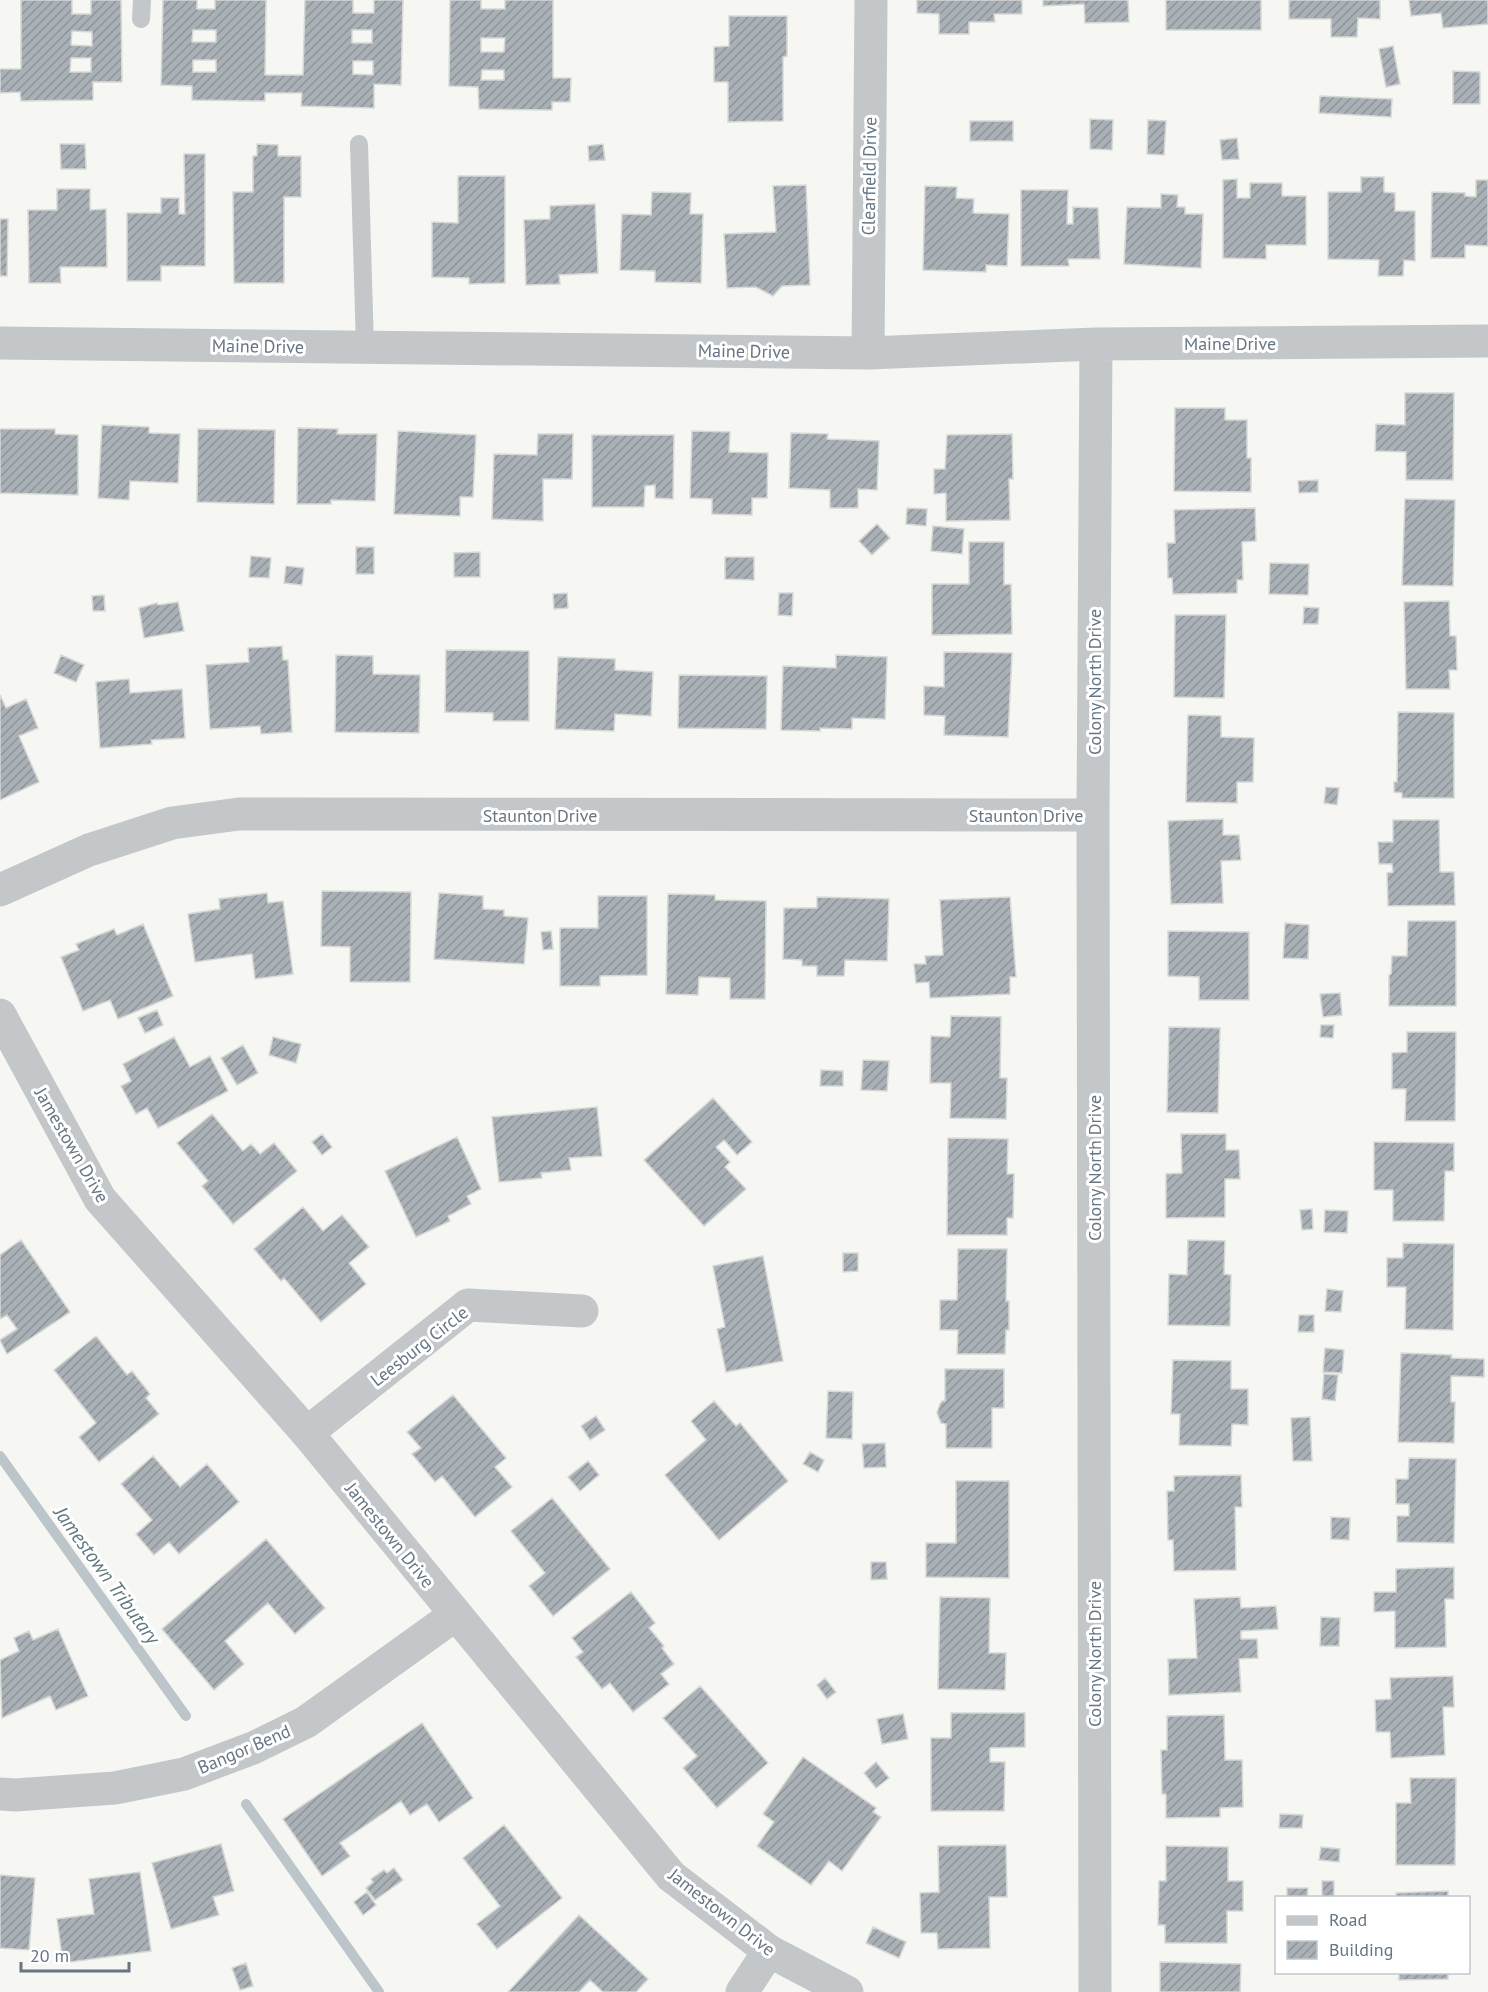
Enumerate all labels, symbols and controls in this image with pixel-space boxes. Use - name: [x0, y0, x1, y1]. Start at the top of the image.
- street label: Clearfield Drive: [856, 116, 882, 236]
- street label: Maine Drive: [1184, 332, 1276, 355]
- street label: Maine Drive: [212, 334, 304, 358]
- street label: Maine Drive: [698, 339, 790, 363]
- street label: Colony North Drive: [1083, 609, 1106, 755]
- street label: Staunton Drive: [483, 804, 597, 827]
- street label: Staunton Drive: [969, 804, 1083, 827]
- street label: Jamestown Drive: [29, 1082, 114, 1207]
- street label: Colony North Drive: [1083, 1095, 1106, 1241]
- street label: Leesburg Circle: [366, 1301, 472, 1391]
- street label: Jamestown Drive: [340, 1477, 440, 1592]
- water label: Jamestown Tributary: [47, 1499, 167, 1650]
- street label: Colony North Drive: [1083, 1581, 1106, 1727]
- street label: Bangor Bend: [194, 1719, 294, 1779]
- street label: Jamestown Drive: [663, 1863, 780, 1961]
- legend: [1275, 1896, 1470, 1974]
- text: Road: [1329, 1908, 1367, 1931]
- scale bar: [21, 1935, 129, 1973]
- text: Building: [1329, 1938, 1393, 1961]
- text: 20 m: [30, 1944, 69, 1967]

